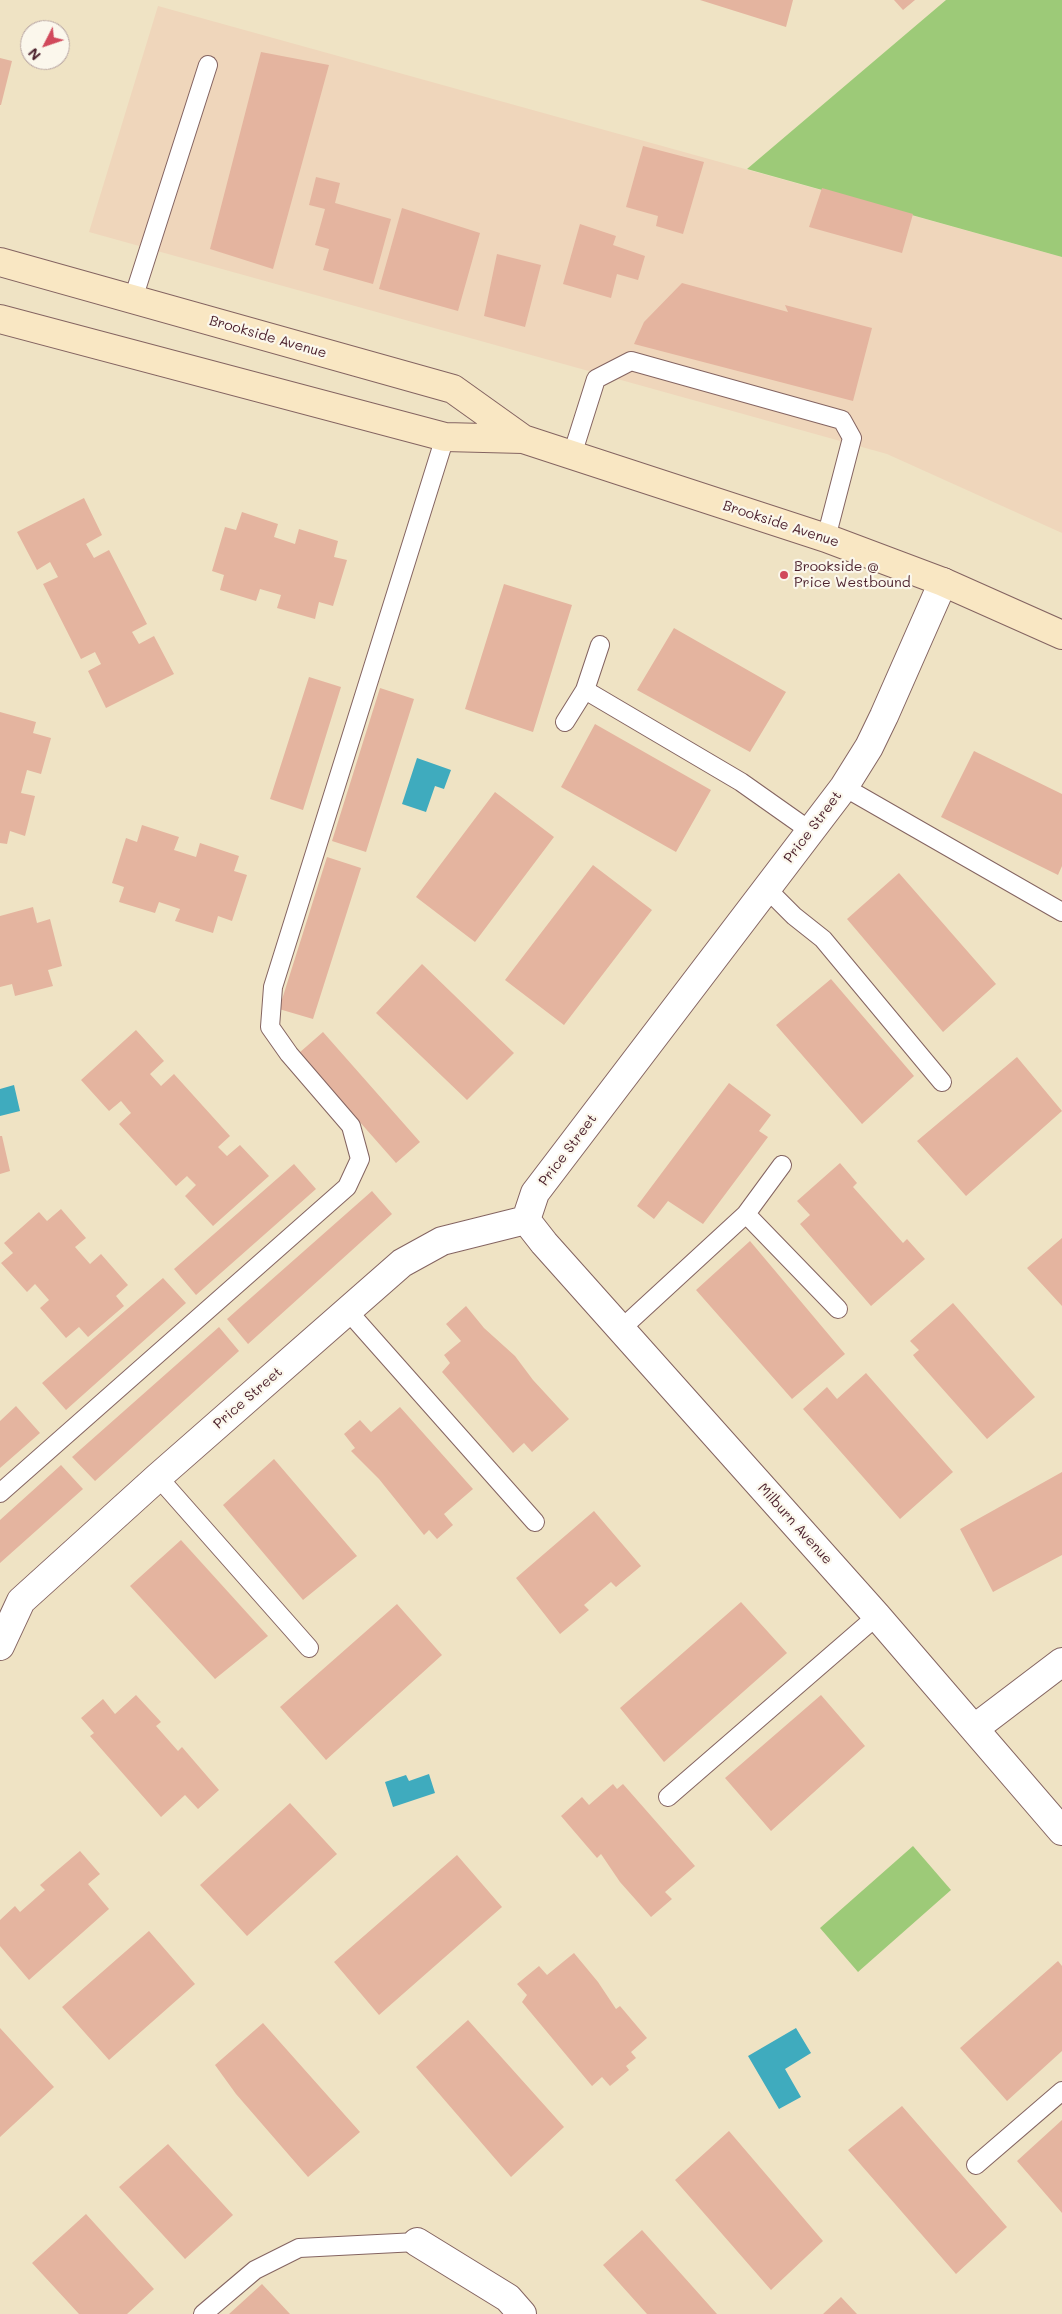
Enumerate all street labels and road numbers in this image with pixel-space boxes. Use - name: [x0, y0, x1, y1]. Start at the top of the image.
- street label: Brookside Avenue: [207, 312, 329, 362]
- street label: Brookside Avenue: [721, 497, 841, 551]
- street label: Price Street: [780, 788, 846, 866]
- street label: Price Street: [535, 1111, 601, 1189]
- street label: Price Street: [210, 1364, 286, 1432]
- street label: Milburn Avenue: [754, 1480, 836, 1568]

